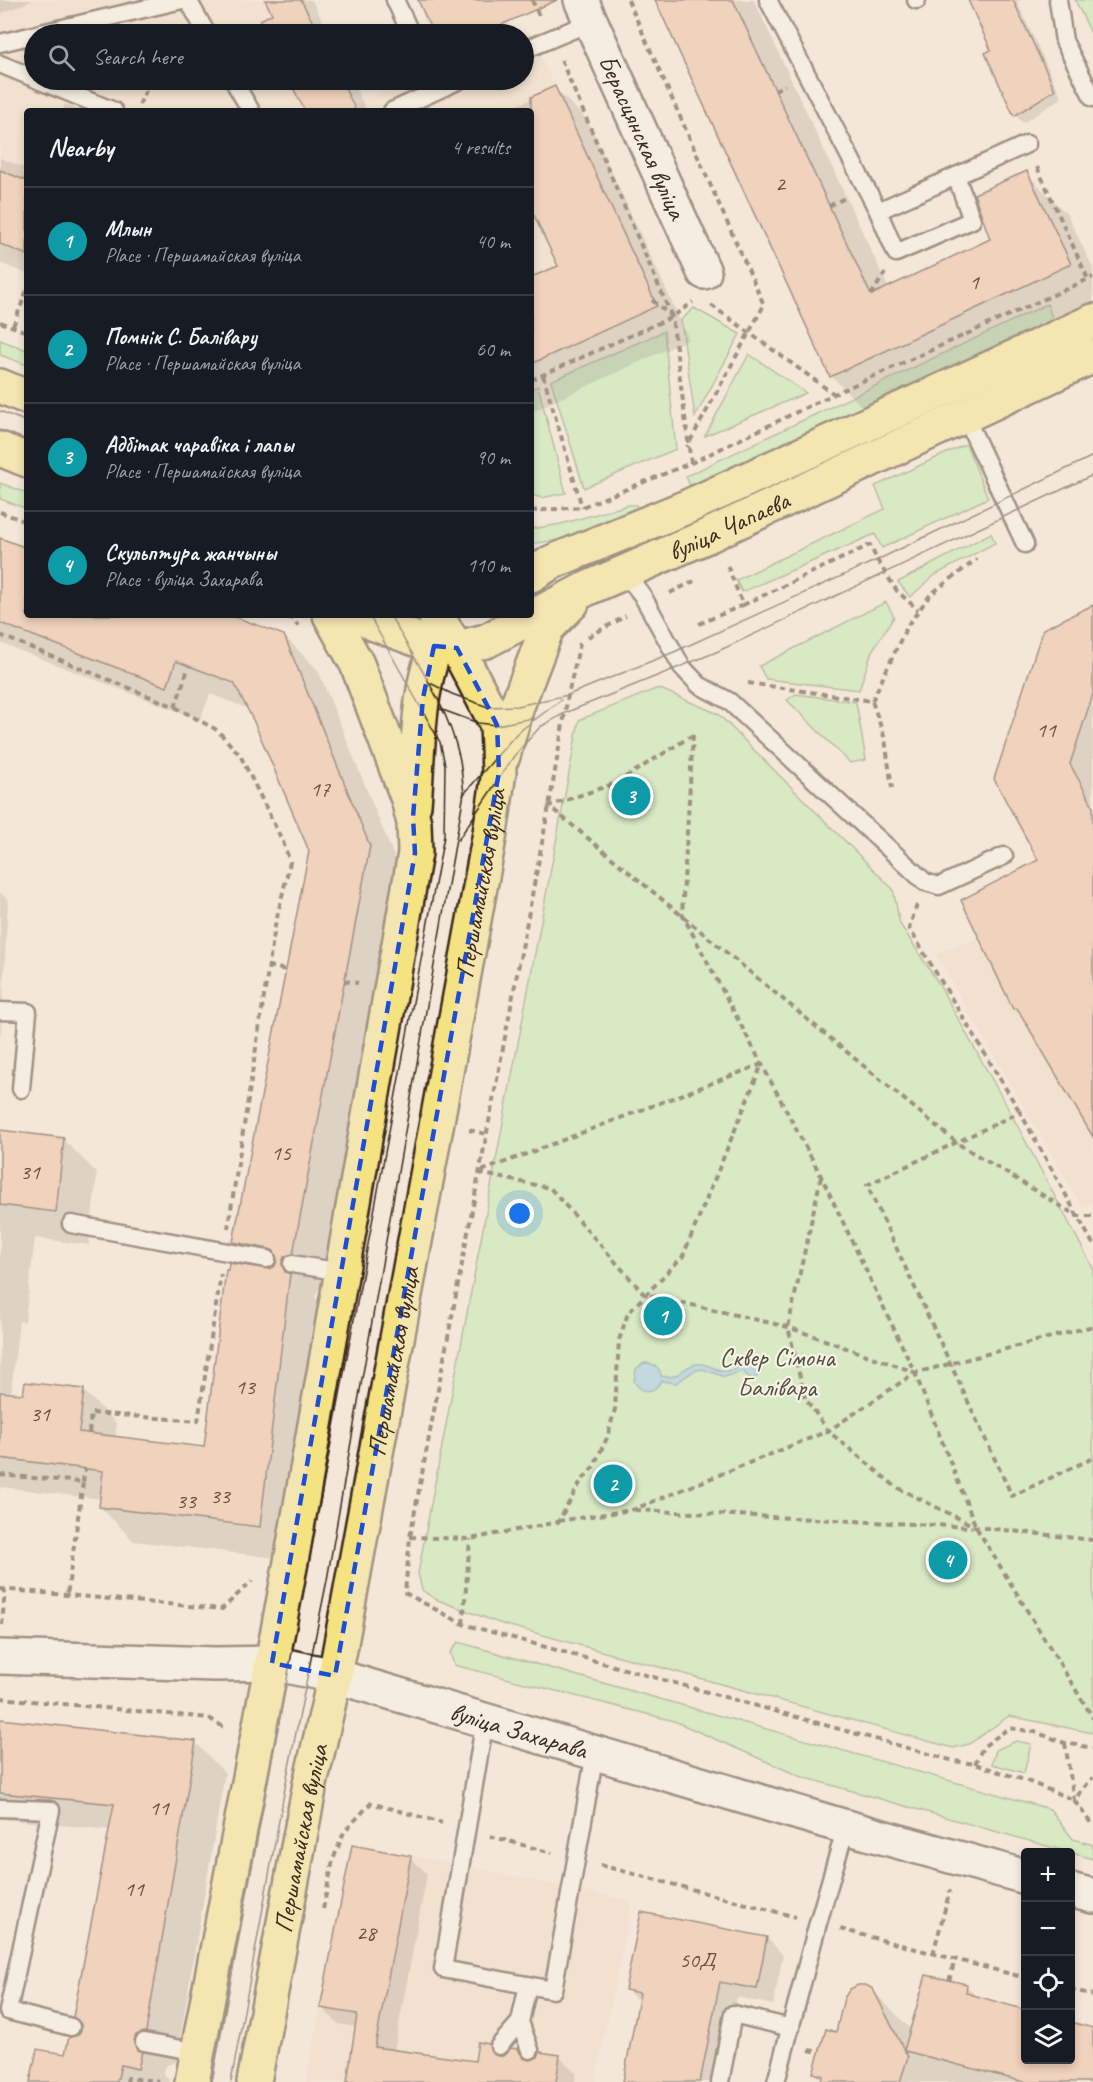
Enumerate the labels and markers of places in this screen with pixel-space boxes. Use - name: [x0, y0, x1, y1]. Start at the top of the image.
- pin: 3: [612, 774, 650, 818]
- pin: 1: [644, 1294, 682, 1338]
- pin: 2: [594, 1462, 632, 1506]
- pin: 4: [928, 1538, 968, 1582]

